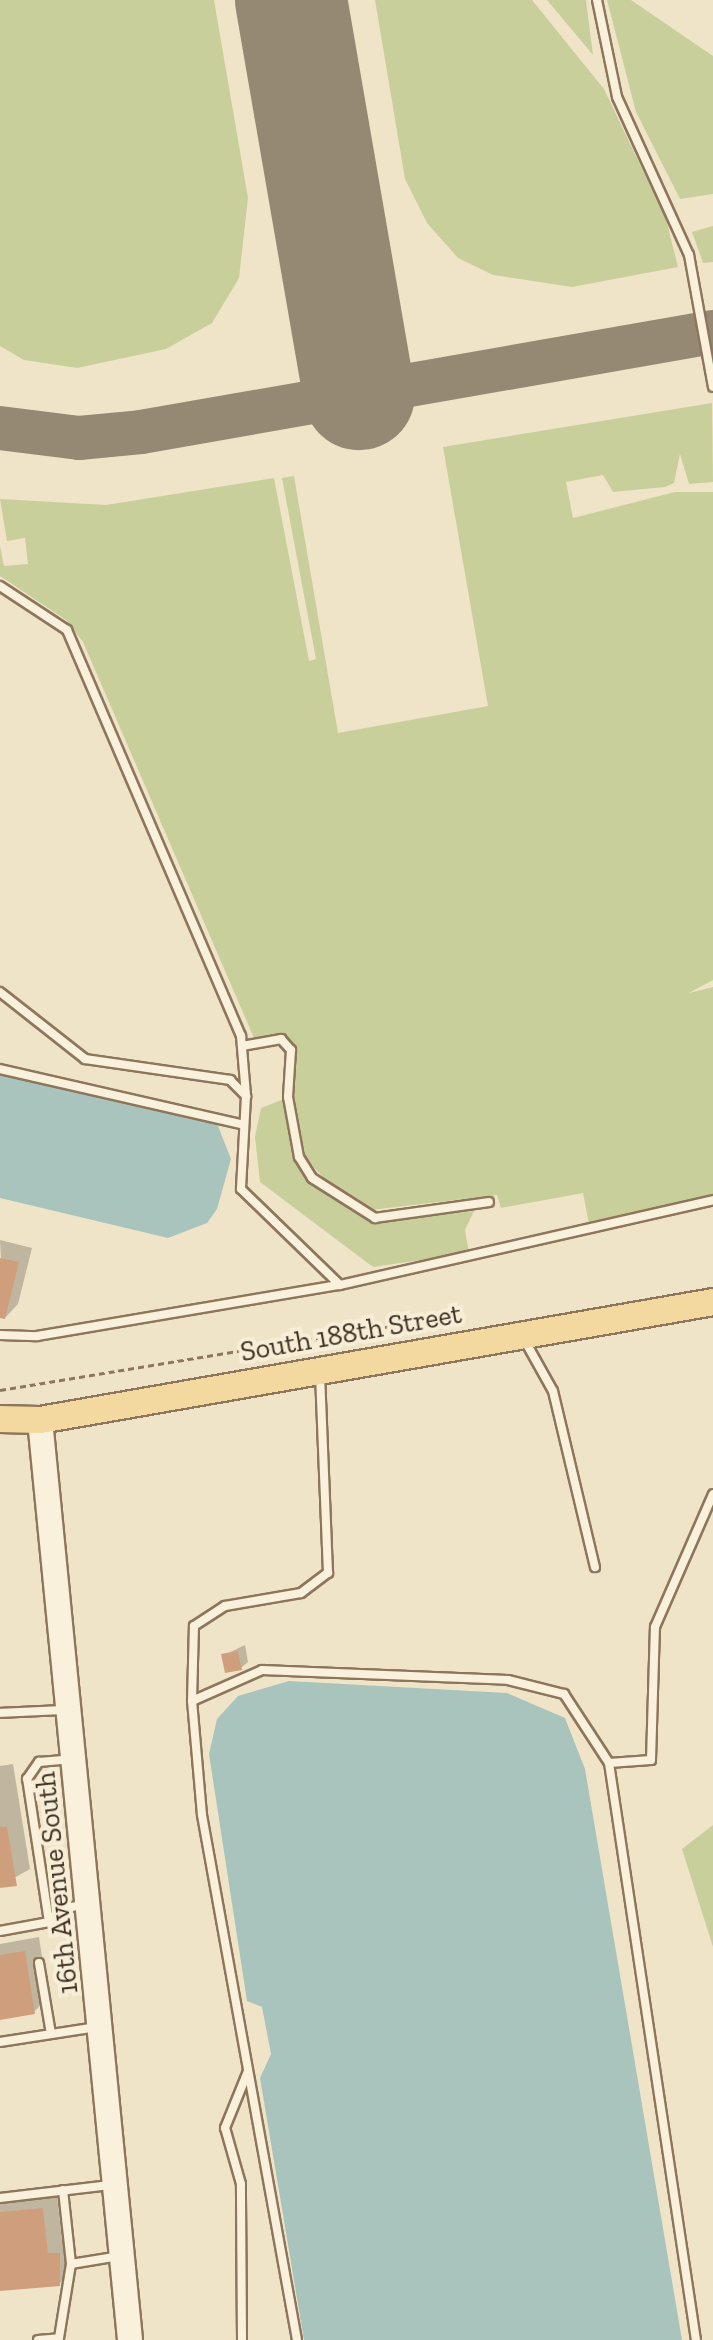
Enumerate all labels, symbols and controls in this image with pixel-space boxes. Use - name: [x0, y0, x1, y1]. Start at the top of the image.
- street label: South 188th Street: [238, 1297, 464, 1369]
- street label: 16th Avenue South: [29, 1770, 85, 1996]

